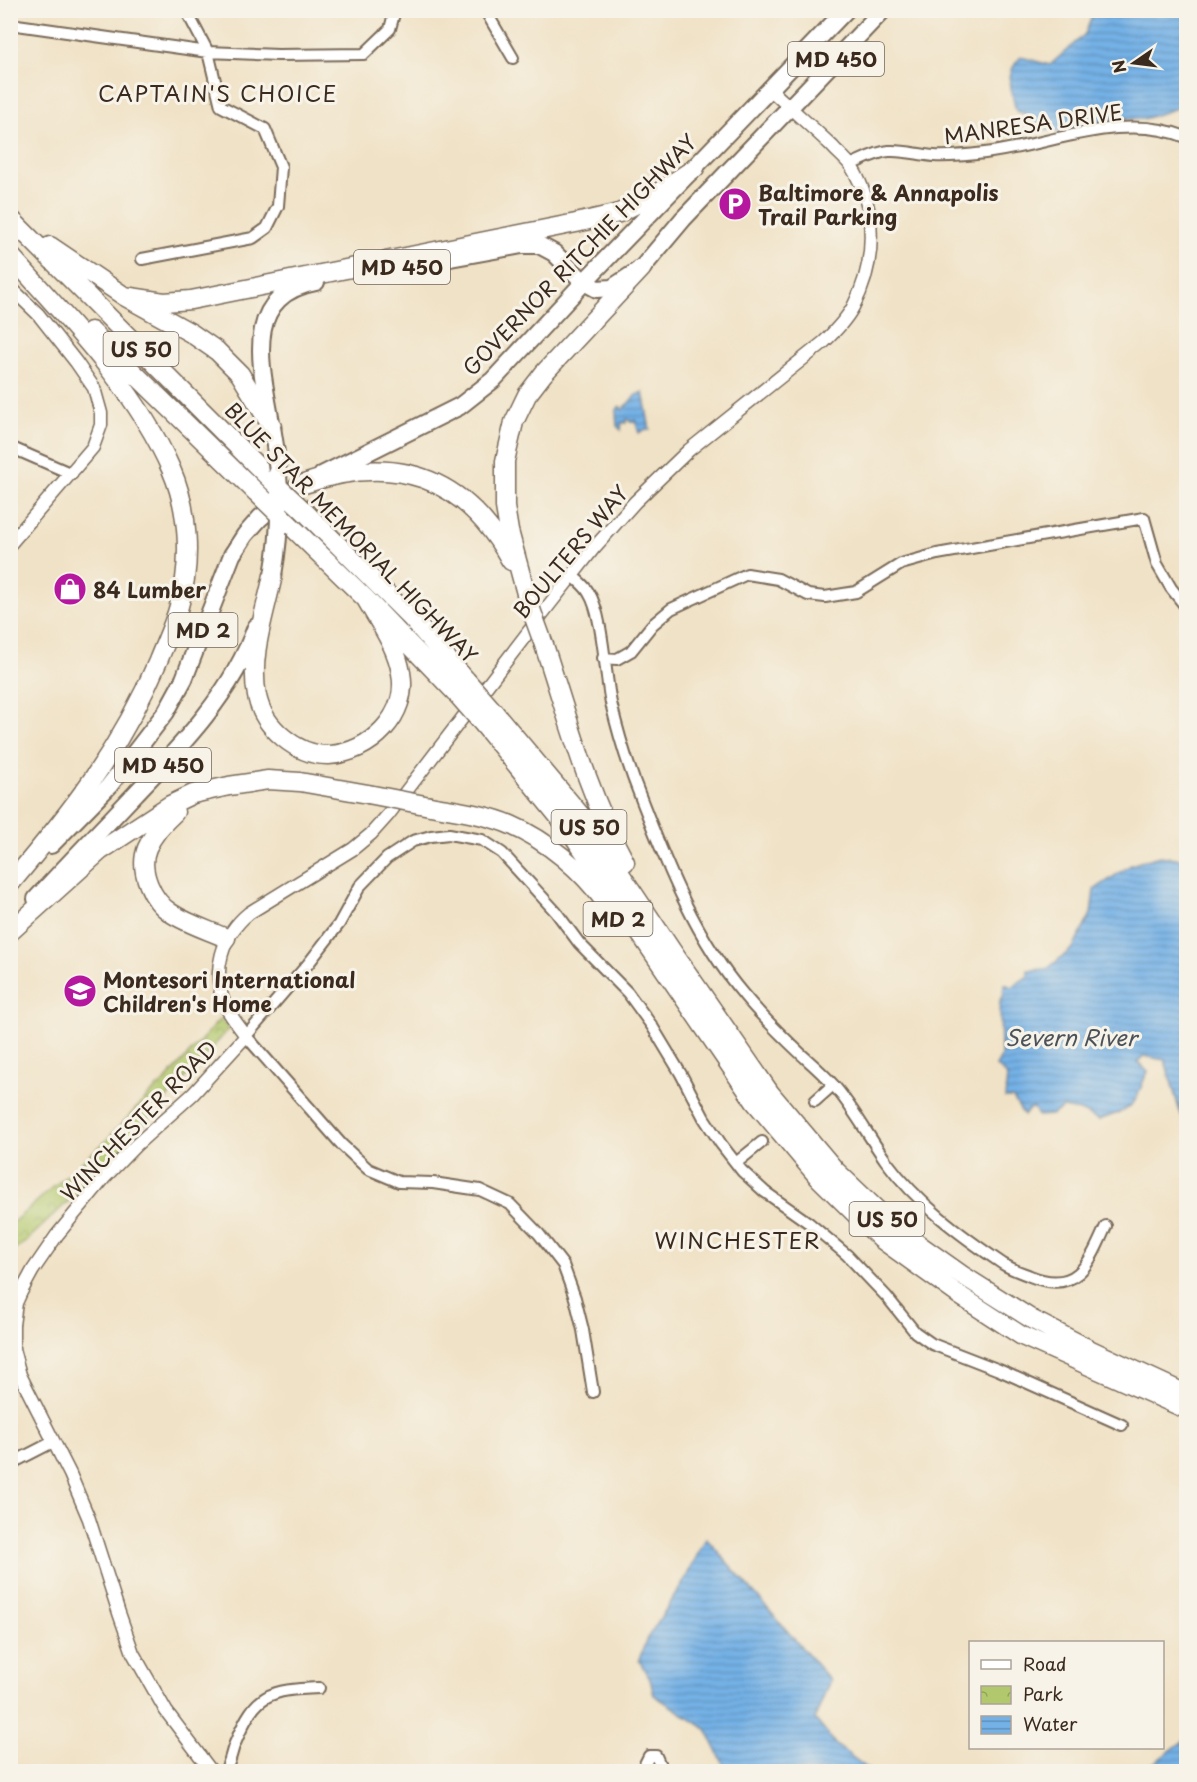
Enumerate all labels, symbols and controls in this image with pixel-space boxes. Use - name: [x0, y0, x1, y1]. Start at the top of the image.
- north arrow: [1104, 33, 1164, 93]
- road number: MD 450: [788, 42, 884, 76]
- text: N: [1105, 58, 1132, 76]
- district label: CAPTAIN'S CHOICE: [98, 76, 338, 109]
- street label: MANRESA DRIVE: [942, 95, 1124, 151]
- street label: GOVERNOR RITCHIE HIGHWAY: [454, 125, 704, 382]
- place label: Baltimore & Annapolis Trail Parking: [758, 176, 999, 232]
- parking icon: Baltimore & Annapolis Trail Parking: [717, 186, 753, 222]
- road number: MD 450: [354, 250, 450, 284]
- road number: US 50: [104, 332, 178, 366]
- street label: BLUE STAR MEMORIAL HIGHWAY: [218, 394, 486, 670]
- street label: BOULTERS WAY: [505, 477, 636, 625]
- shop icon: 84 Lumber: [52, 571, 88, 607]
- place label: 84 Lumber: [93, 573, 206, 605]
- road number: MD 2: [168, 613, 238, 647]
- road number: MD 450: [115, 748, 211, 782]
- road number: US 50: [552, 810, 626, 844]
- road number: MD 2: [584, 902, 652, 936]
- place label: Montesori International Children's Home: [103, 963, 355, 1019]
- school or university icon: Montesori International Children's Home: [62, 973, 98, 1009]
- water label: Severn River: [1005, 1020, 1140, 1053]
- street label: WINCHESTER ROAD: [52, 1032, 224, 1208]
- road number: US 50: [850, 1202, 924, 1236]
- district label: WINCHESTER: [655, 1223, 821, 1256]
- legend: [969, 1641, 1164, 1749]
- text: Road: [1023, 1650, 1067, 1677]
- text: Park: [1023, 1680, 1063, 1707]
- text: Water: [1023, 1710, 1078, 1737]

